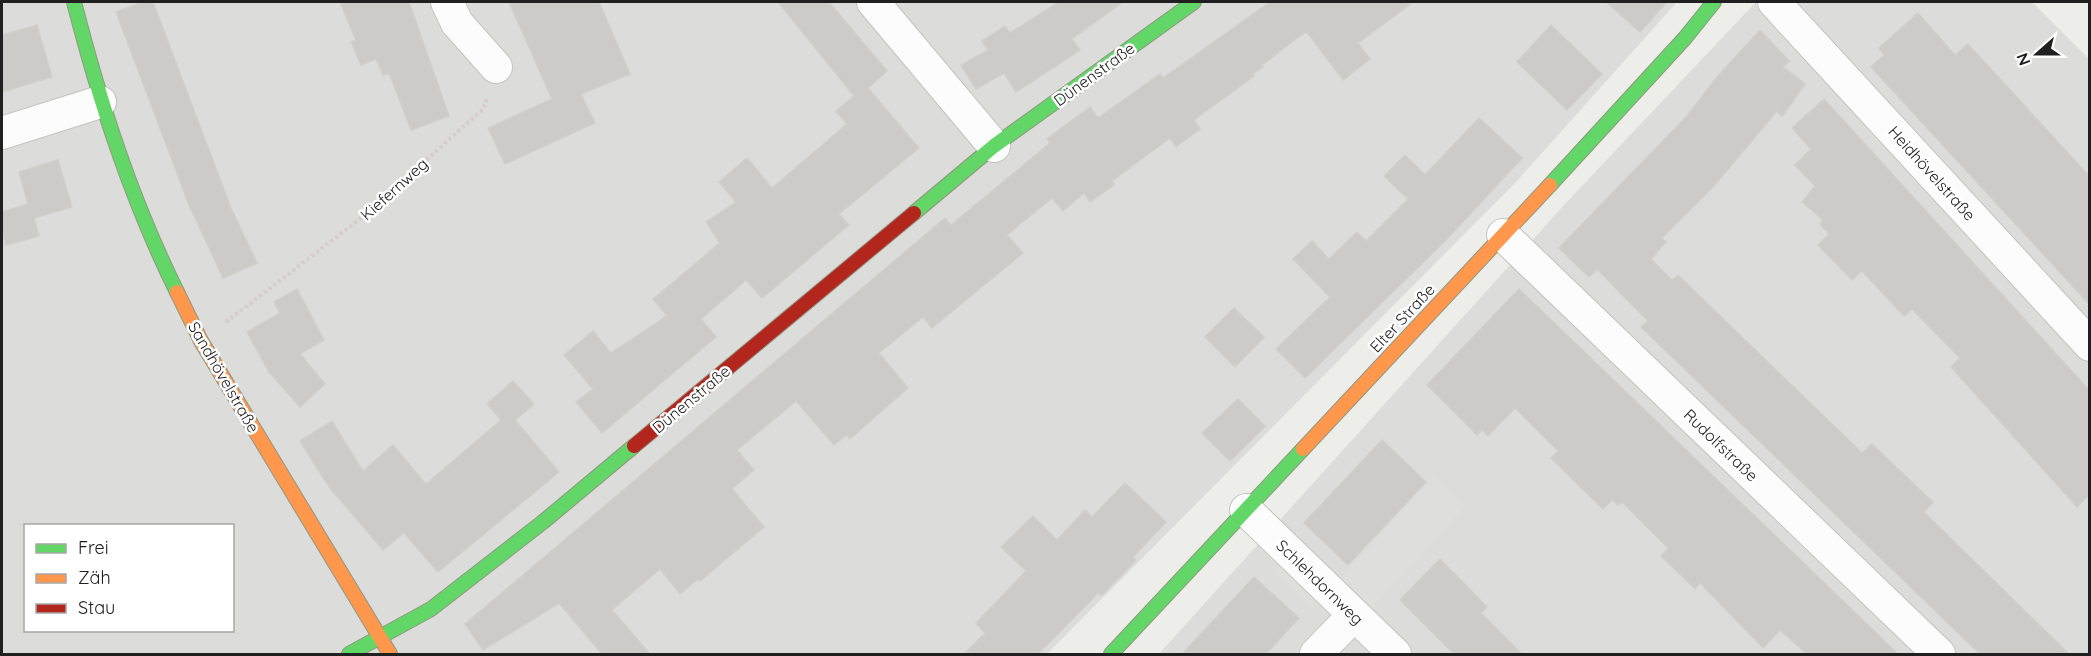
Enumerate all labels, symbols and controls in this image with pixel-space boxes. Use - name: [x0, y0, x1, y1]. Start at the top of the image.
- north arrow: [2007, 24, 2067, 84]
- street label: Dünenstraße: [1049, 38, 1139, 110]
- text: N: [2012, 50, 2034, 68]
- street label: Heidhövelstraße: [1884, 121, 1980, 225]
- street label: Kiefernweg: [356, 154, 432, 224]
- street label: Elter Straße: [1365, 280, 1439, 356]
- street label: Sandhövelstraße: [184, 318, 264, 436]
- street label: Dünenstraße: [648, 361, 734, 437]
- street label: Rudolfstraße: [1680, 405, 1762, 485]
- legend: [24, 524, 234, 632]
- street label: Schlehdornweg: [1272, 535, 1368, 629]
- text: Frei: [78, 536, 109, 559]
- text: Zäh: [78, 566, 111, 589]
- text: Stau: [78, 596, 115, 619]

